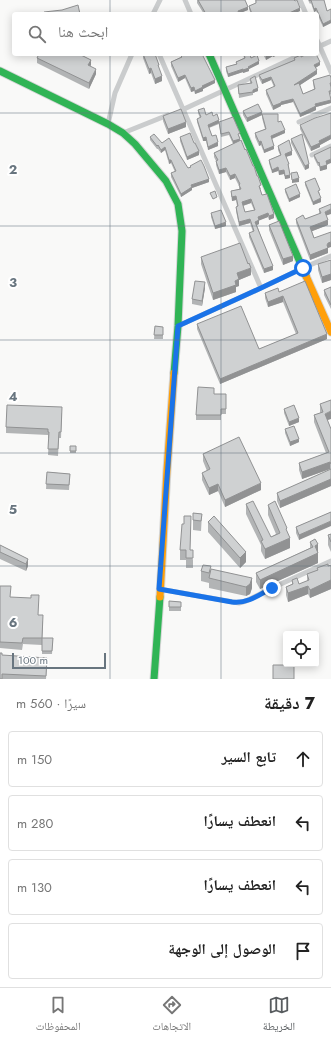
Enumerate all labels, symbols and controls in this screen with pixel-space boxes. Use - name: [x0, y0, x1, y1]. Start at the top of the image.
- search box: [12, 12, 319, 56]
- text: ابحث هنا: [58, 21, 108, 43]
- icon: search: [26, 23, 48, 45]
- text: 2: [9, 160, 17, 179]
- route start: [294, 259, 312, 277]
- text: 3: [9, 273, 17, 292]
- text: 4: [8, 387, 18, 406]
- text: 5: [9, 500, 17, 519]
- route end: [263, 579, 281, 597]
- text: 6: [9, 613, 18, 632]
- map controls: [283, 631, 319, 667]
- button: locate: [283, 631, 319, 667]
- scale bar: [12, 651, 106, 670]
- text: 100 m: [18, 652, 48, 668]
- text: 7 دقيقة: [264, 691, 315, 715]
- text: سيرًا · 560 m: [16, 694, 86, 713]
- text: تابع السير: [221, 746, 276, 768]
- icon: ahead: [292, 748, 314, 770]
- text: 150 m: [17, 750, 52, 769]
- text: انعطف يسارًا: [203, 810, 276, 832]
- icon: left: [292, 812, 314, 834]
- text: 280 m: [17, 814, 53, 833]
- text: انعطف يسارًا: [203, 874, 276, 896]
- icon: left: [292, 876, 314, 898]
- text: 130 m: [17, 878, 52, 897]
- text: الوصول إلى الوجهة: [168, 938, 276, 960]
- icon: arrive: [292, 940, 314, 962]
- tab: المحفوظات: [36, 994, 81, 1037]
- tab: الاتجاهات: [152, 994, 191, 1037]
- tab: الخريطة: [263, 994, 295, 1037]

